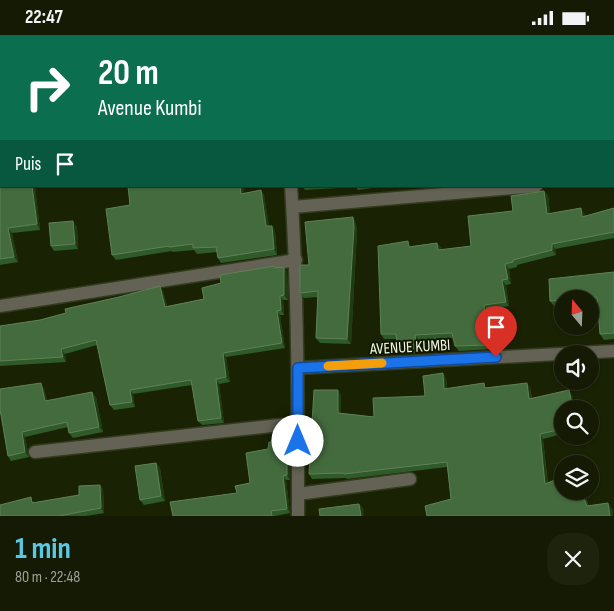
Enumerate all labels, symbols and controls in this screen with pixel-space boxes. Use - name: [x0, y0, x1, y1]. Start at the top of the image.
- text: 22:47: [25, 6, 63, 29]
- text: 20 m: [98, 52, 159, 95]
- icon: right: [15, 55, 80, 120]
- text: Avenue Kumbi: [98, 95, 202, 122]
- icon: arrive: [51, 150, 79, 178]
- text: Puis: [15, 153, 41, 176]
- north arrow: [554, 290, 599, 335]
- map controls: [554, 290, 599, 500]
- pin: [475, 306, 517, 357]
- icon: arrive: [482, 313, 510, 341]
- street label: AVENUE KUMBI: [368, 336, 451, 359]
- button: sound: [554, 345, 599, 390]
- button: search: [554, 400, 599, 445]
- position arrow: [271, 414, 323, 466]
- button: layers: [554, 455, 599, 500]
- text: 1 min: [15, 531, 71, 567]
- button: close: [547, 533, 599, 585]
- text: 80 m · 22:48: [15, 568, 80, 587]

